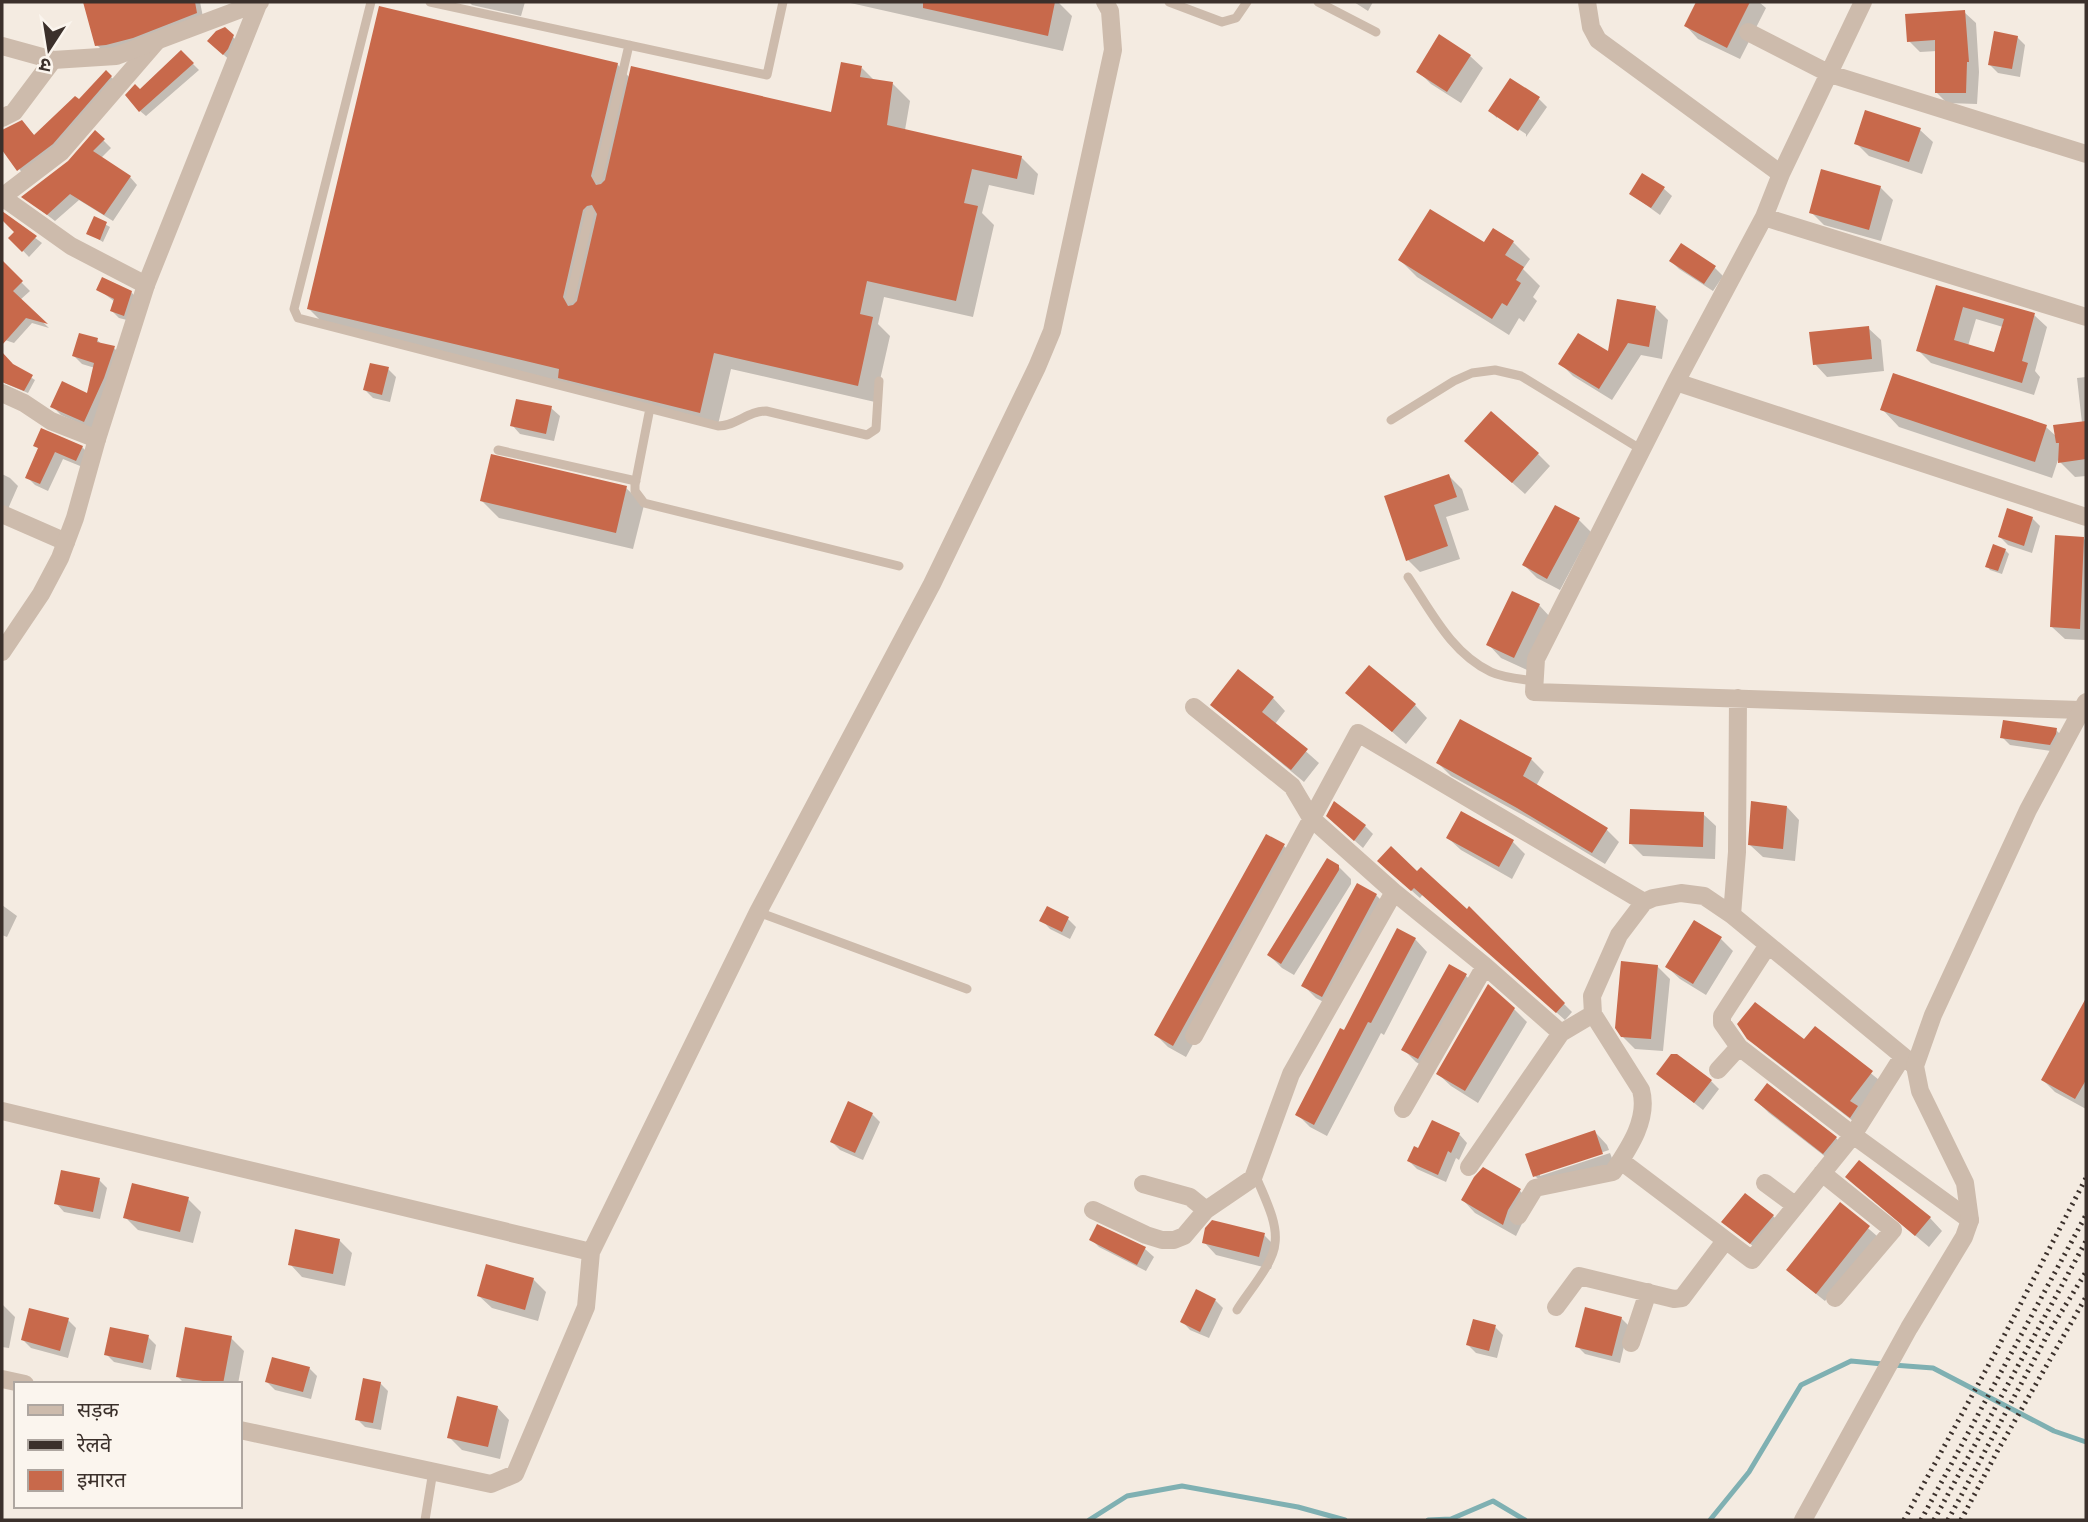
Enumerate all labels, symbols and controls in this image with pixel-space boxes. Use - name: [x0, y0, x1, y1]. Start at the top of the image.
- north arrow: [14, 14, 84, 84]
- text: उ: [37, 53, 53, 79]
- legend: [14, 1382, 242, 1508]
- text: सड़क: [77, 1395, 119, 1423]
- text: रेलवे: [76, 1430, 112, 1458]
- text: इमारत: [77, 1465, 127, 1493]

